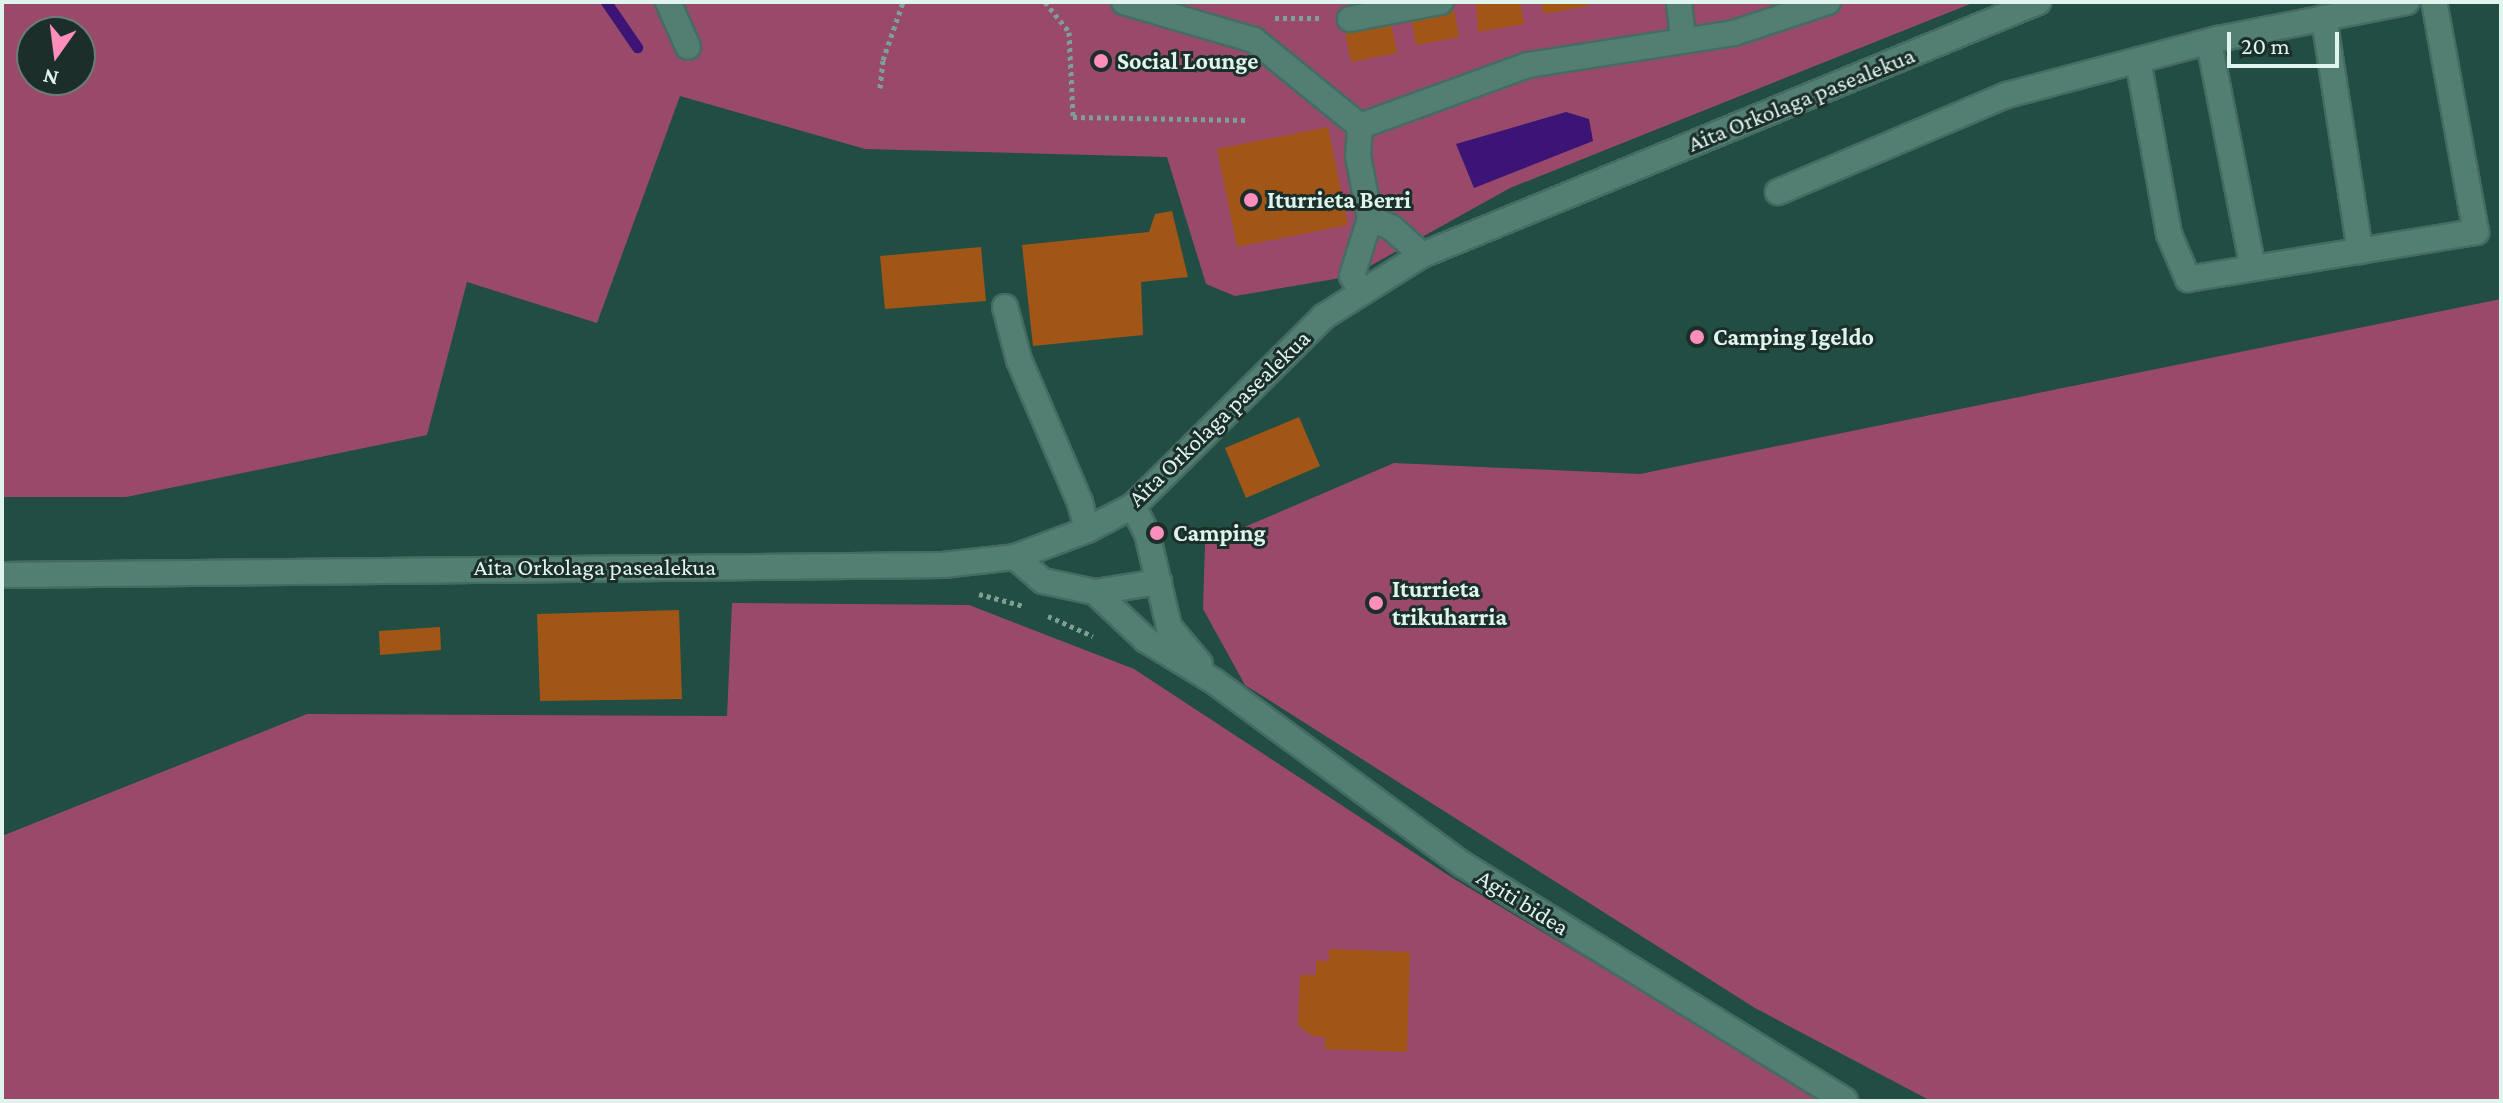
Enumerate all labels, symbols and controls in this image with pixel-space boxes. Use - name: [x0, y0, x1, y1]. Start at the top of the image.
- north arrow: [16, 16, 96, 96]
- scale bar: [2231, 16, 2343, 66]
- text: 20 m: [2241, 32, 2290, 59]
- street label: Aita Orkolaga pasealekua: [1683, 40, 1919, 158]
- place label: Social Lounge: [1117, 47, 1258, 75]
- marker: Social Lounge: [1092, 52, 1110, 70]
- text: N: [40, 64, 61, 92]
- place label: Iturrieta Berri: [1267, 186, 1411, 214]
- marker: Iturrieta Berri: [1242, 191, 1260, 209]
- street label: Aita Orkolaga pasealekua: [1122, 323, 1316, 513]
- place label: Camping Igeldo: [1713, 323, 1874, 351]
- marker: Camping Igeldo: [1688, 328, 1706, 346]
- place label: Camping: [1173, 519, 1266, 547]
- marker: Camping: [1148, 524, 1166, 542]
- street label: Aita Orkolaga pasealekua: [474, 553, 716, 581]
- place label: Iturrieta trikuharria: [1392, 575, 1507, 631]
- marker: Iturrieta trikuharria: [1367, 594, 1385, 612]
- street label: Agiti bidea: [1472, 862, 1574, 942]

